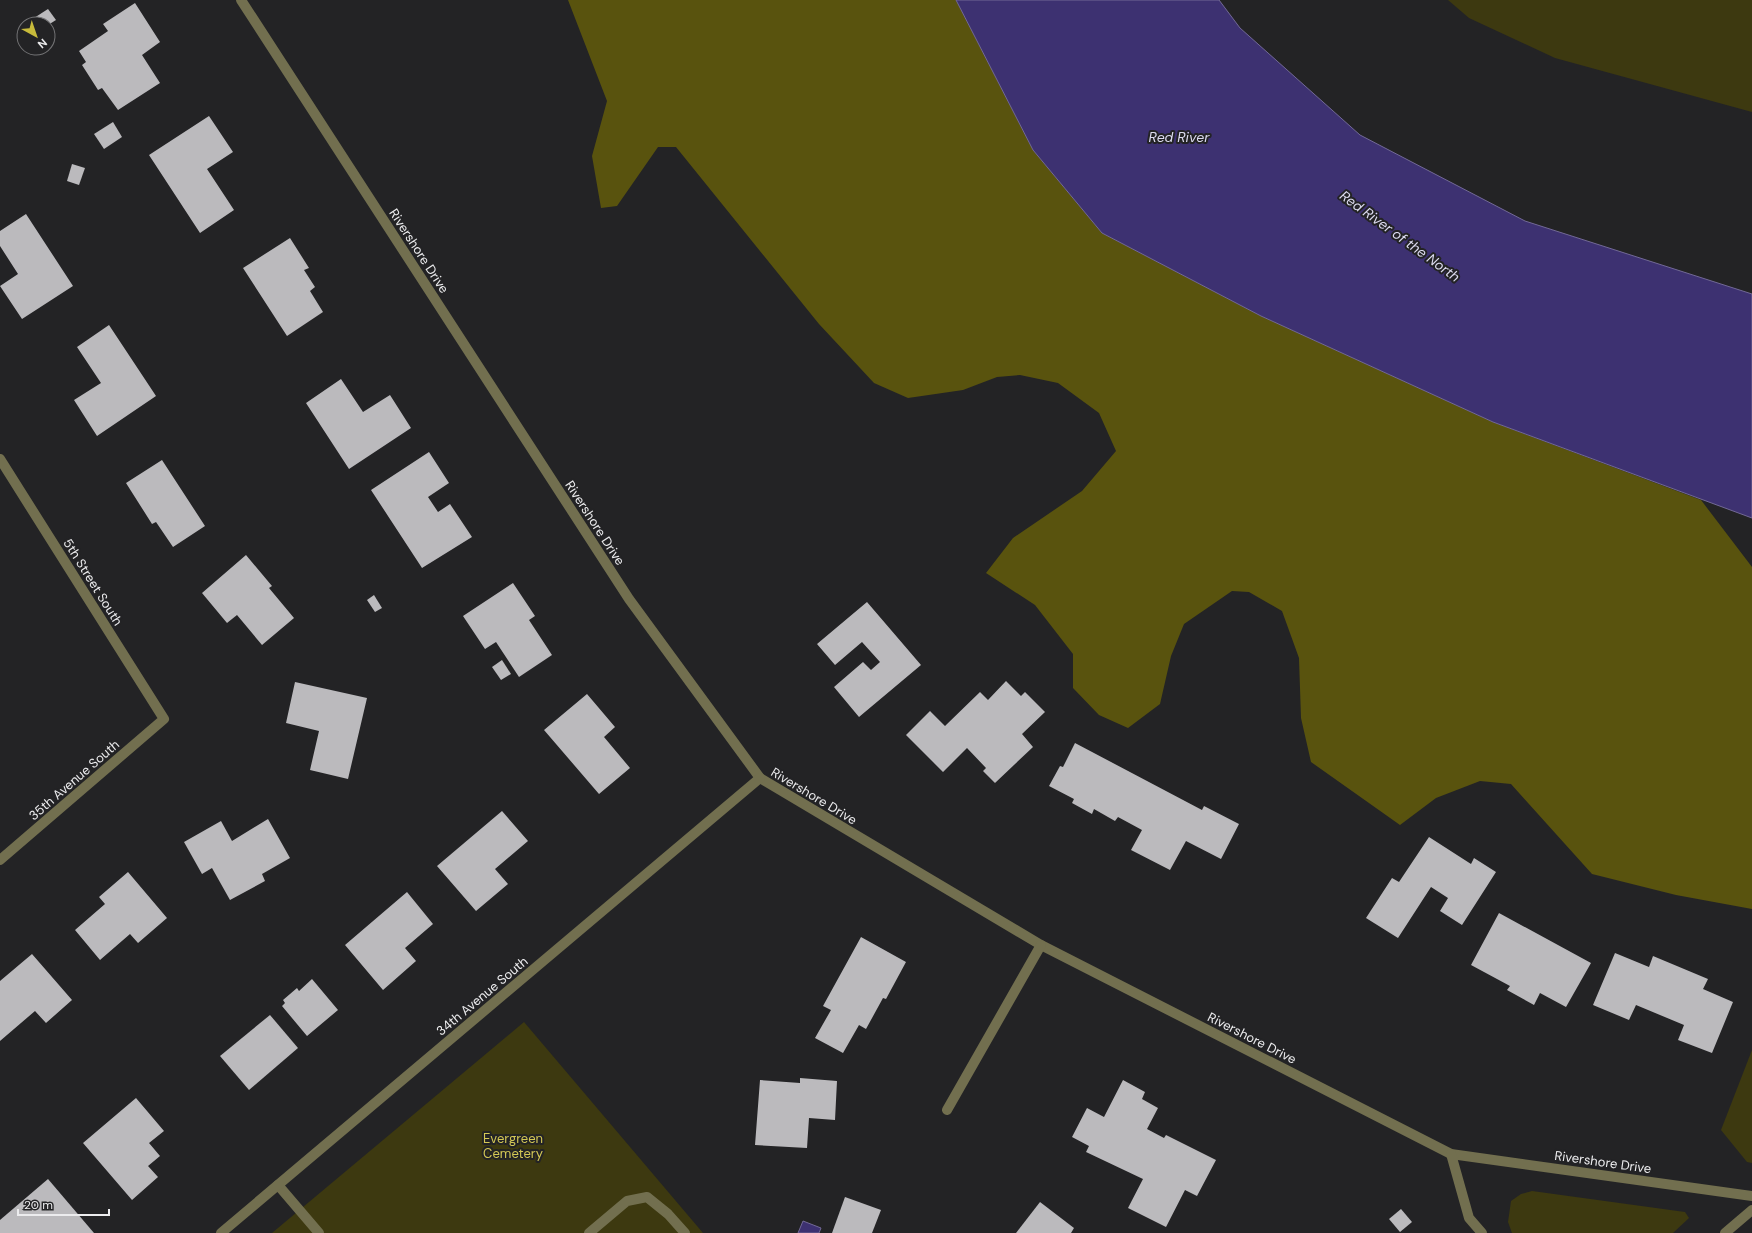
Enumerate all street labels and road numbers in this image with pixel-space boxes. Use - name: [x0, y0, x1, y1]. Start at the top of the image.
- street label: Rivershore Drive: [385, 205, 453, 297]
- street label: Rivershore Drive: [561, 477, 629, 569]
- street label: 5th Street South: [59, 535, 127, 629]
- street label: 35th Avenue South: [25, 736, 123, 824]
- street label: Rivershore Drive: [768, 764, 860, 828]
- street label: 34th Avenue South: [433, 953, 531, 1039]
- street label: Rivershore Drive: [1205, 1008, 1299, 1068]
- street label: Rivershore Drive: [1554, 1147, 1652, 1177]

